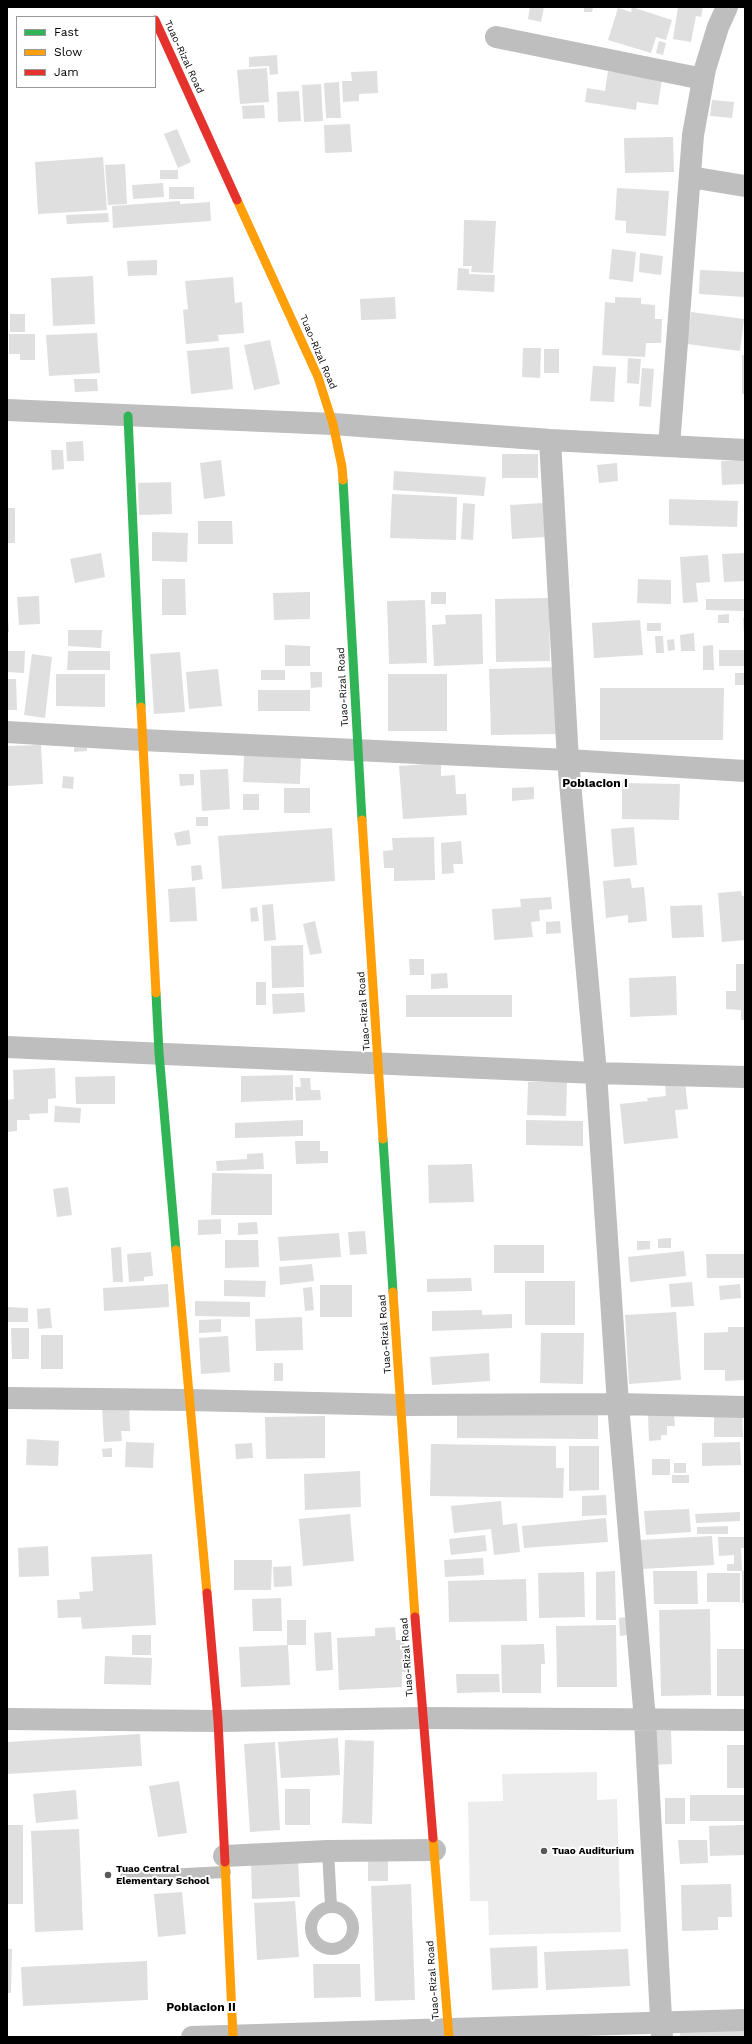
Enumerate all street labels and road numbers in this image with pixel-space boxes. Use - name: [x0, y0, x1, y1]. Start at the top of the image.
- street label: Tuao-Rizal Road: [162, 18, 206, 96]
- street label: Tuao-Rizal Road: [297, 313, 339, 391]
- street label: Tuao-Rizal Road: [335, 647, 351, 727]
- street label: Tuao-Rizal Road: [355, 971, 373, 1051]
- street label: Tuao-Rizal Road: [376, 1294, 394, 1374]
- street label: Tuao-Rizal Road: [398, 1617, 416, 1697]
- street label: Tuao-Rizal Road: [424, 1940, 442, 2020]

